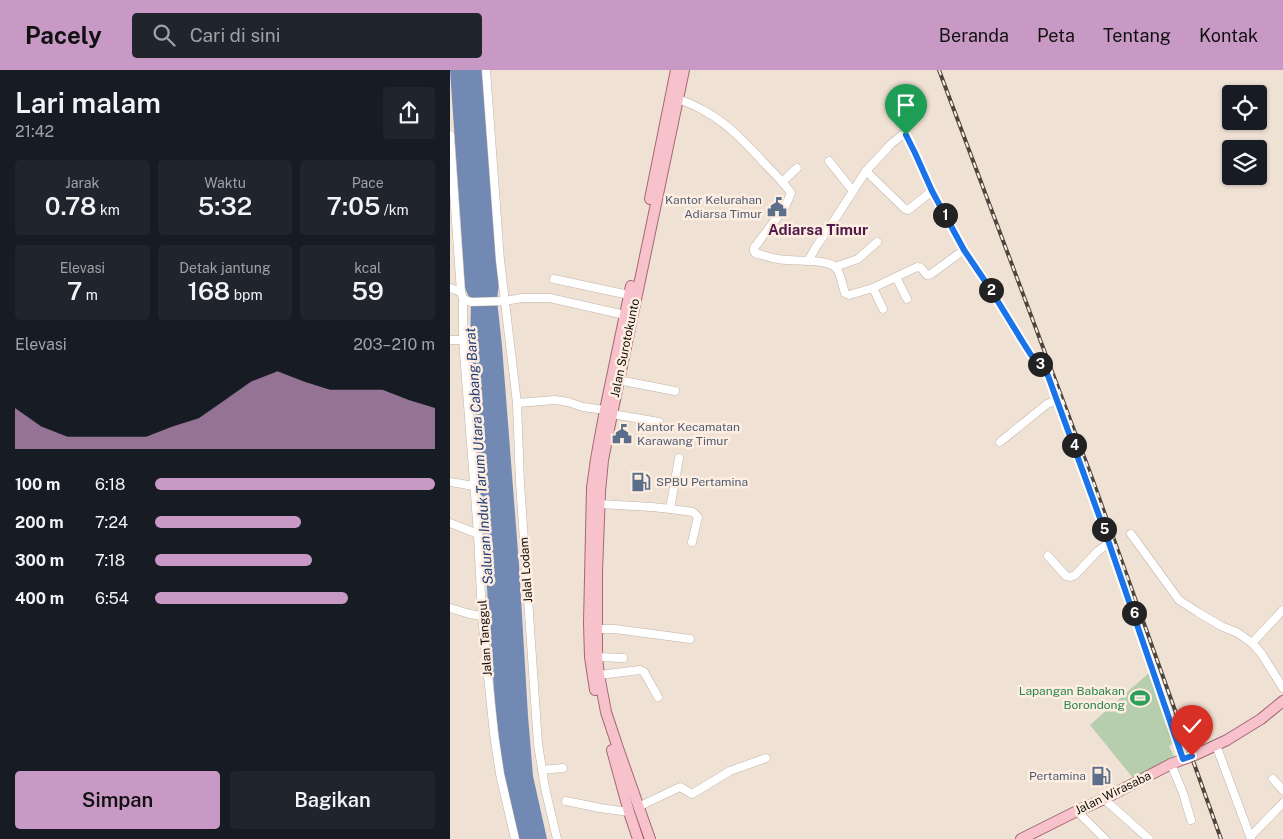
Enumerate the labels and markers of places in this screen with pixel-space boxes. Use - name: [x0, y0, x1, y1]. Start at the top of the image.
- pin: [885, 84, 927, 135]
- place label: Kantor Kelurahan Adiarsa Timur: [665, 193, 762, 221]
- public building icon: Kantor Kelurahan Adiarsa Timur: [766, 196, 788, 218]
- pin: 1: [932, 202, 958, 228]
- pin: 2: [978, 278, 1004, 302]
- pin: 3: [1028, 352, 1052, 376]
- place label: Kantor Kecamatan Karawang Timur: [637, 420, 740, 448]
- public building icon: Kantor Kecamatan Karawang Timur: [611, 423, 633, 445]
- pin: 4: [1062, 432, 1086, 458]
- fuel station icon: SPBU Pertamina: [630, 471, 652, 493]
- place label: SPBU Pertamina: [656, 475, 748, 489]
- pin: 5: [1092, 516, 1116, 542]
- pin: 6: [1122, 600, 1146, 626]
- place label: Lapangan Babakan Borondong: [1019, 684, 1125, 712]
- sports icon: Lapangan Babakan Borondong: [1129, 687, 1151, 709]
- pin: [1171, 705, 1213, 756]
- fuel station icon: Pertamina: [1090, 765, 1112, 787]
- place label: Pertamina: [1029, 769, 1086, 783]

